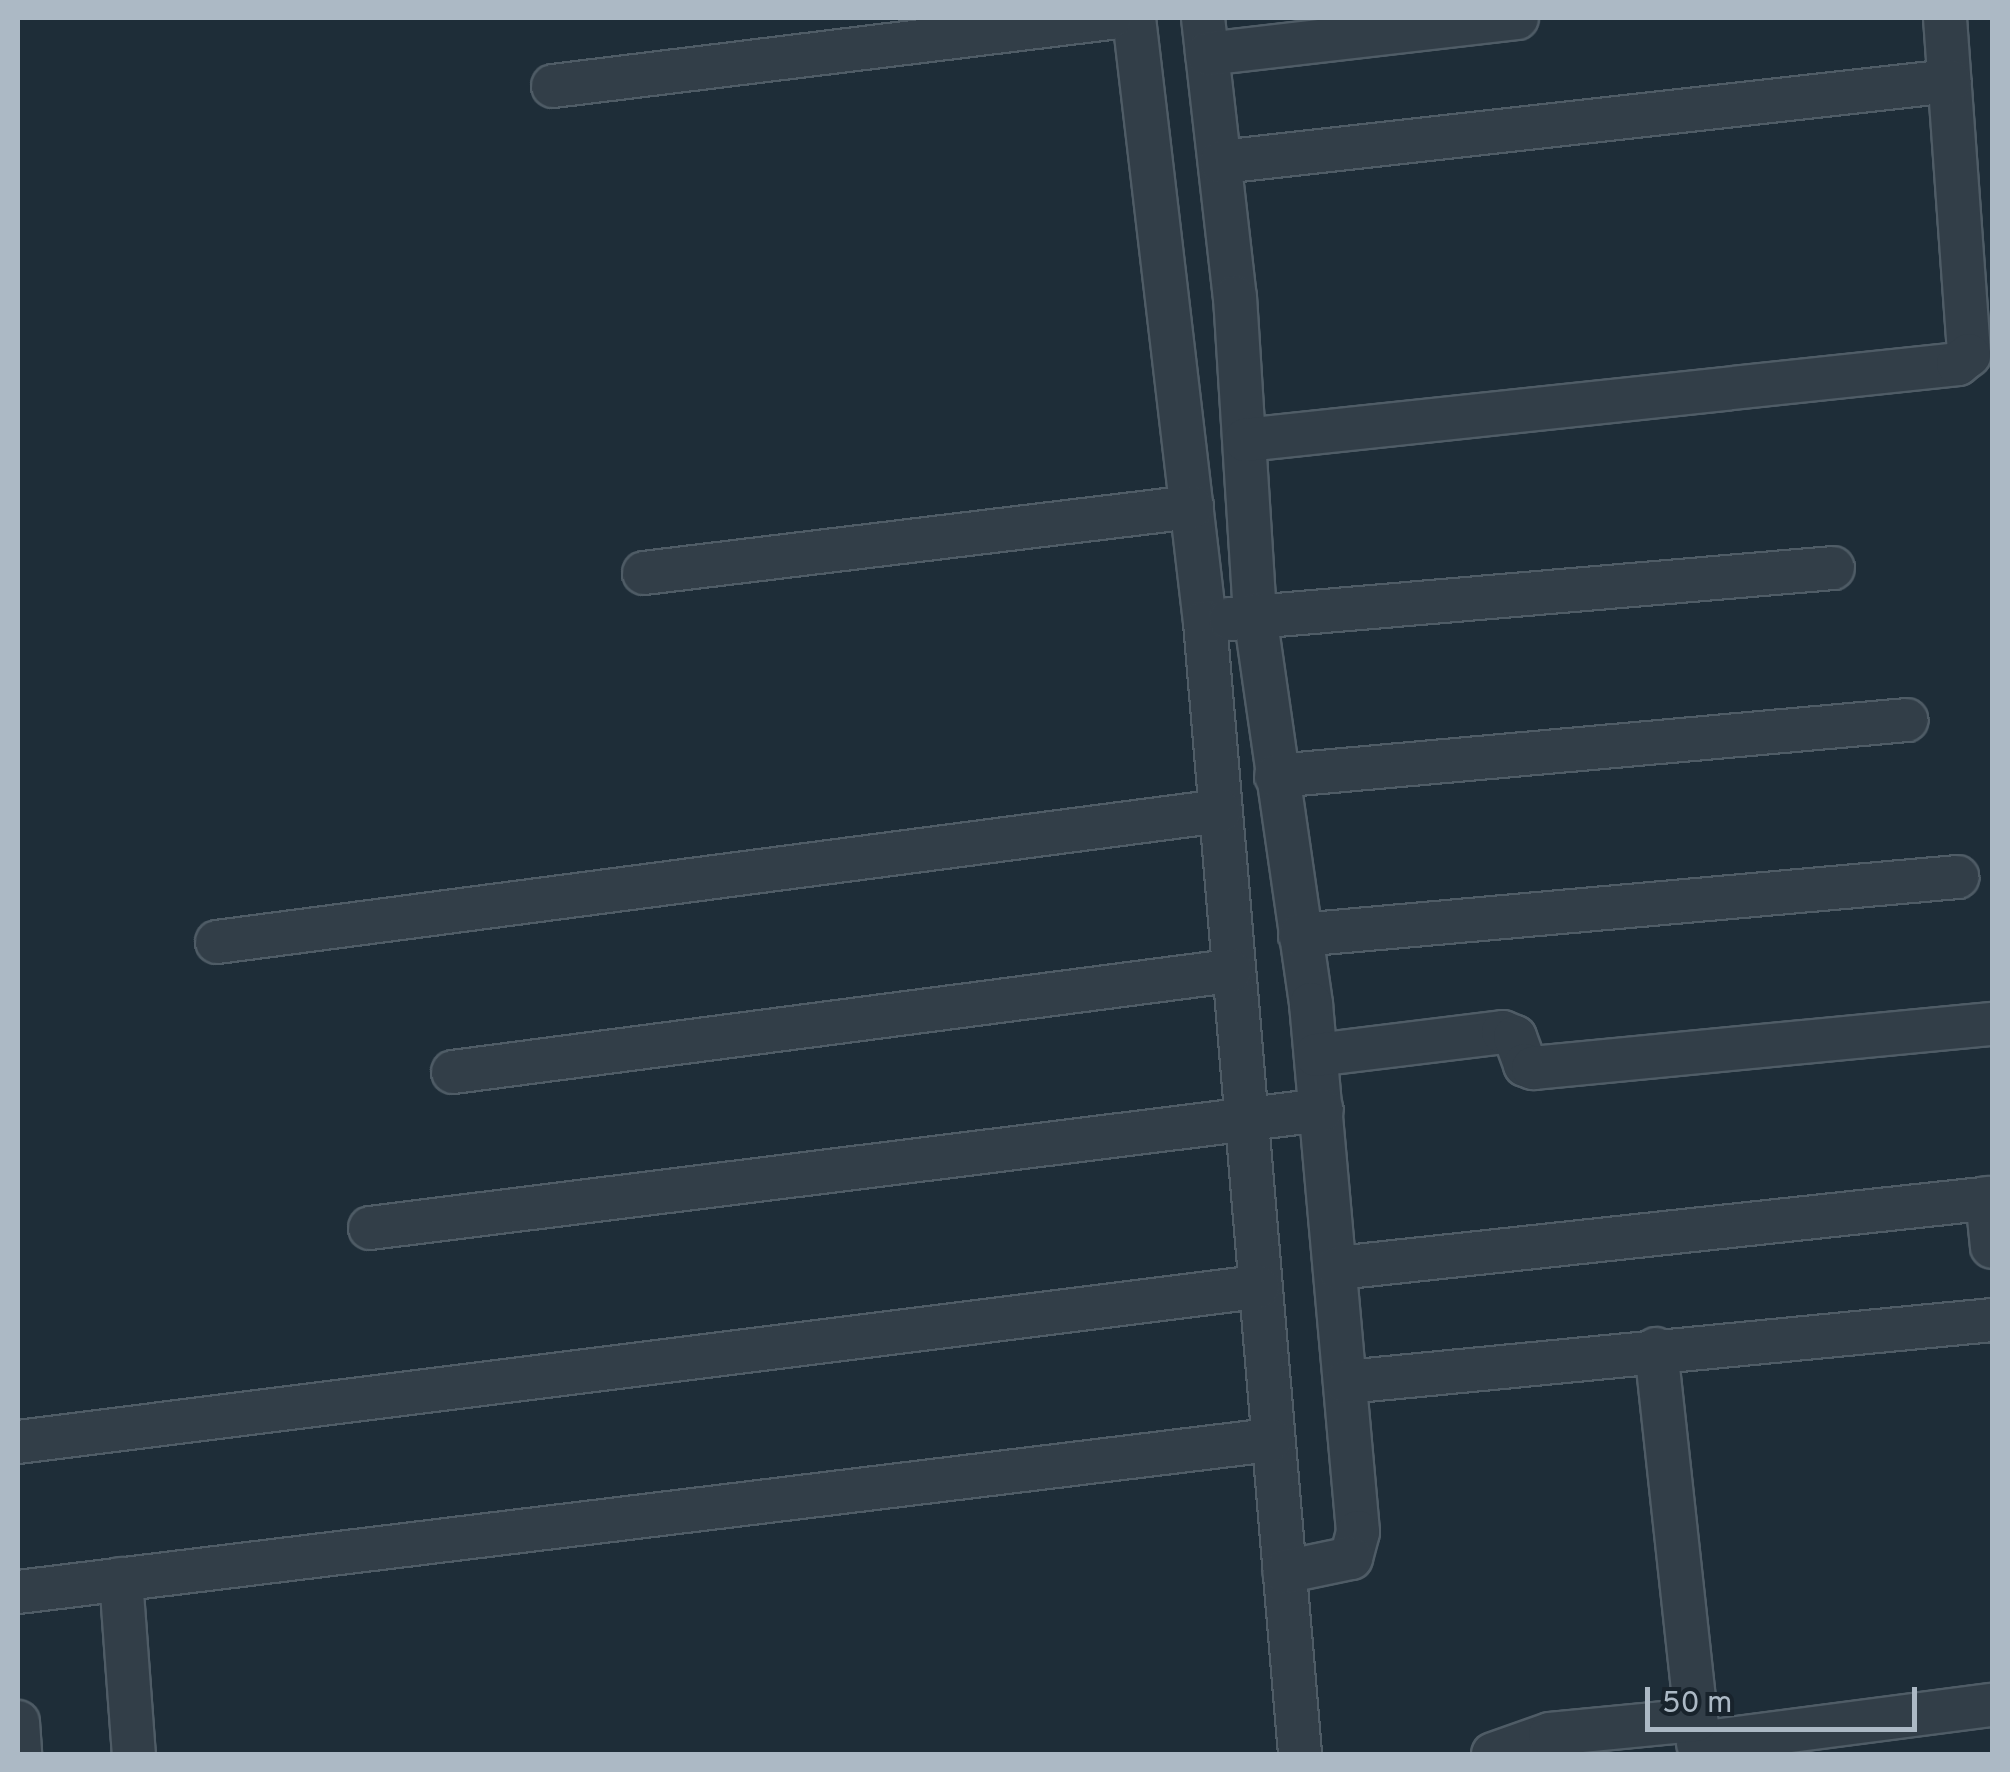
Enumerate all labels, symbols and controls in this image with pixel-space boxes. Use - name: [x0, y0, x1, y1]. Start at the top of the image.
- scale bar: [1650, 1667, 1922, 1729]
- text: 50 m: [1662, 1686, 1732, 1723]

